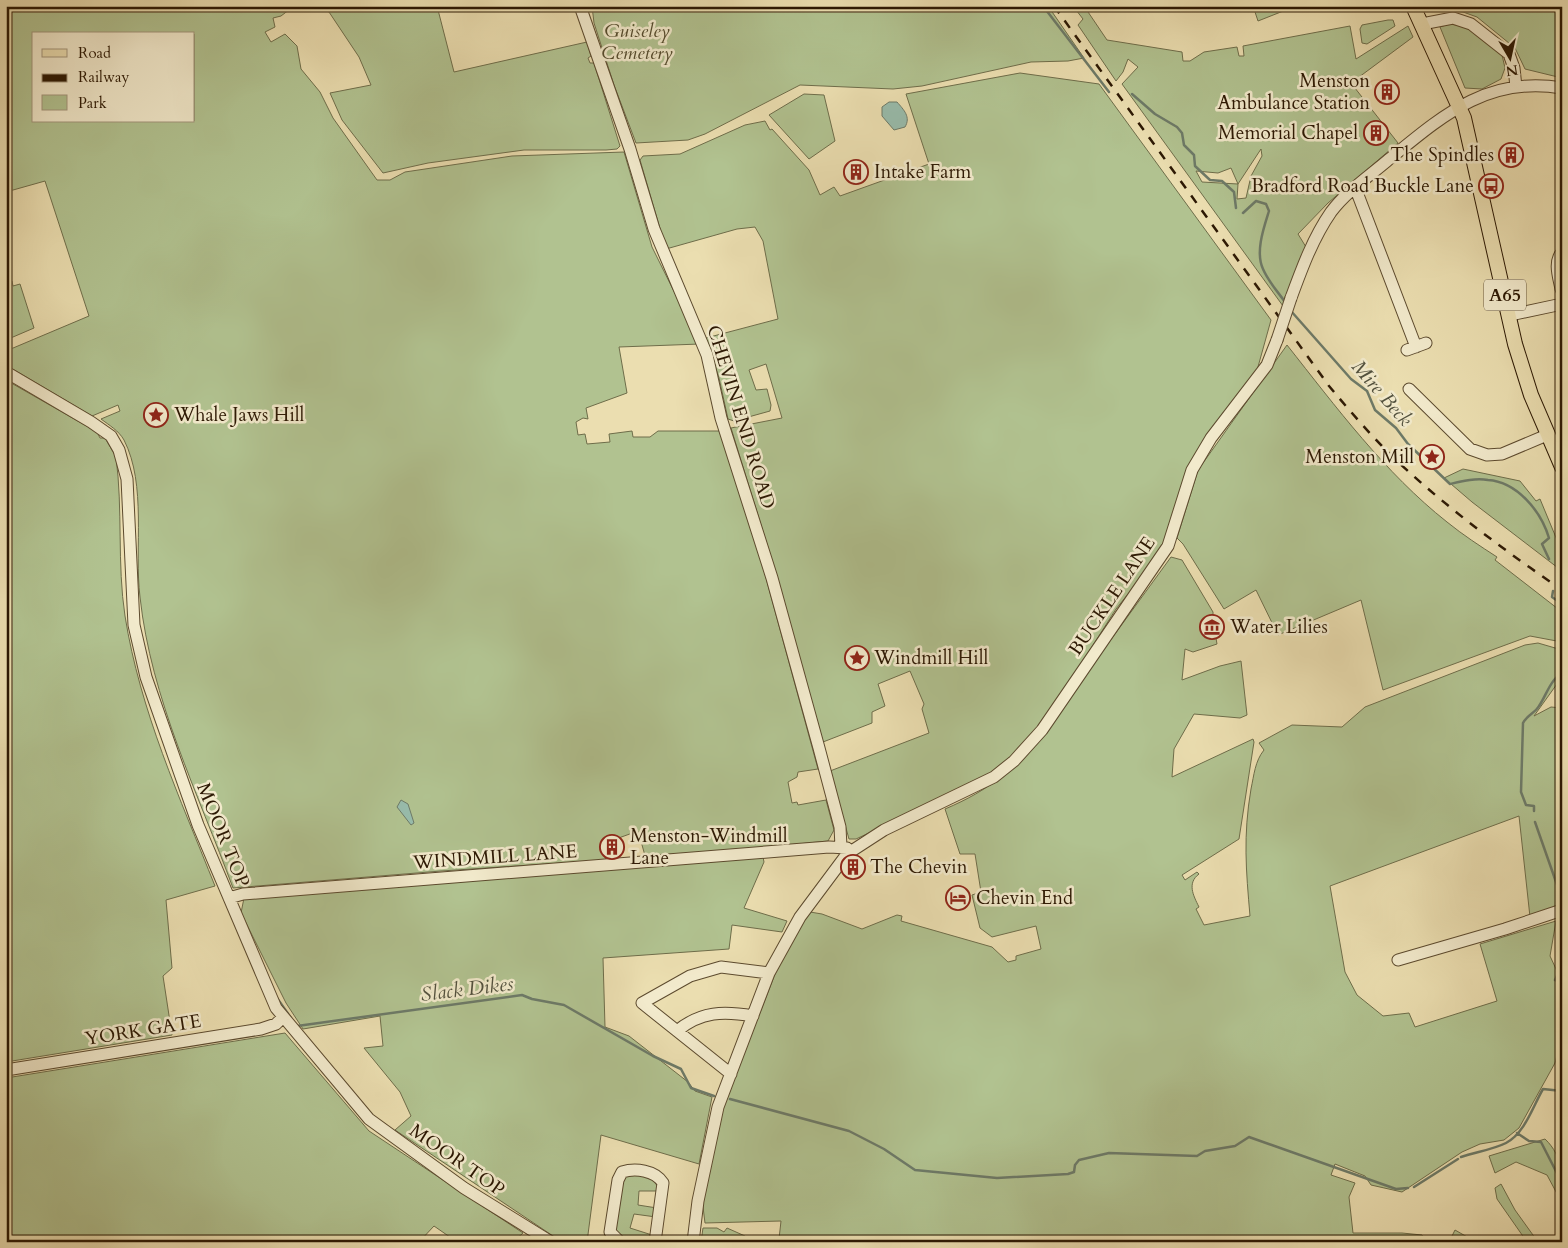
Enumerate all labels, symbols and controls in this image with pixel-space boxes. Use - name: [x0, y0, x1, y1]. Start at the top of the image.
- park label: Guiseley Cemetery: [601, 18, 673, 66]
- legend: [32, 32, 195, 122]
- north arrow: [1486, 32, 1536, 82]
- text: Road: [78, 43, 111, 63]
- text: N: [1504, 60, 1519, 81]
- text: Railway: [78, 67, 129, 87]
- place label: Menston Ambulance Station: [1217, 68, 1370, 116]
- building icon: Menston Ambulance Station: [1374, 79, 1400, 105]
- text: Park: [78, 93, 107, 113]
- place label: Memorial Chapel: [1218, 120, 1358, 146]
- building icon: Memorial Chapel: [1363, 120, 1389, 146]
- place label: The Spindles: [1390, 142, 1494, 168]
- building icon: The Spindles: [1498, 142, 1524, 168]
- building icon: Intake Farm: [843, 159, 869, 185]
- place label: Intake Farm: [874, 159, 972, 185]
- place label: Bradford Road Buckle Lane: [1251, 173, 1474, 199]
- bus stop icon: Bradford Road Buckle Lane: [1478, 173, 1504, 199]
- road number: A65: [1484, 280, 1526, 310]
- street label: CHEVIN END ROAD: [701, 322, 781, 512]
- water label: Mire Beck: [1345, 354, 1419, 432]
- place icon: Whale Jaws Hill: [143, 402, 169, 428]
- place label: Whale Jaws Hill: [173, 402, 305, 428]
- place label: Menston Mill: [1305, 444, 1414, 470]
- place icon: Menston Mill: [1419, 444, 1445, 470]
- street label: BUCKLE LANE: [1063, 531, 1161, 661]
- museum icon: Water Lilies: [1199, 614, 1225, 640]
- place label: Water Lilies: [1229, 614, 1328, 640]
- place icon: Windmill Hill: [844, 645, 870, 671]
- place label: Windmill Hill: [873, 645, 988, 671]
- street label: MOOR TOP: [190, 779, 256, 891]
- place label: Menston-Windmill Lane: [630, 823, 788, 871]
- building icon: Menston-Windmill Lane: [599, 834, 625, 860]
- street label: WINDMILL LANE: [411, 838, 578, 876]
- building icon: The Chevin: [840, 854, 866, 880]
- place label: The Chevin: [870, 854, 968, 880]
- hotel icon: Chevin End: [945, 885, 971, 911]
- place label: Chevin End: [976, 885, 1073, 911]
- water label: Slack Dikes: [419, 970, 515, 1008]
- street label: YORK GATE: [83, 1008, 203, 1052]
- street label: MOOR TOP: [404, 1118, 510, 1202]

